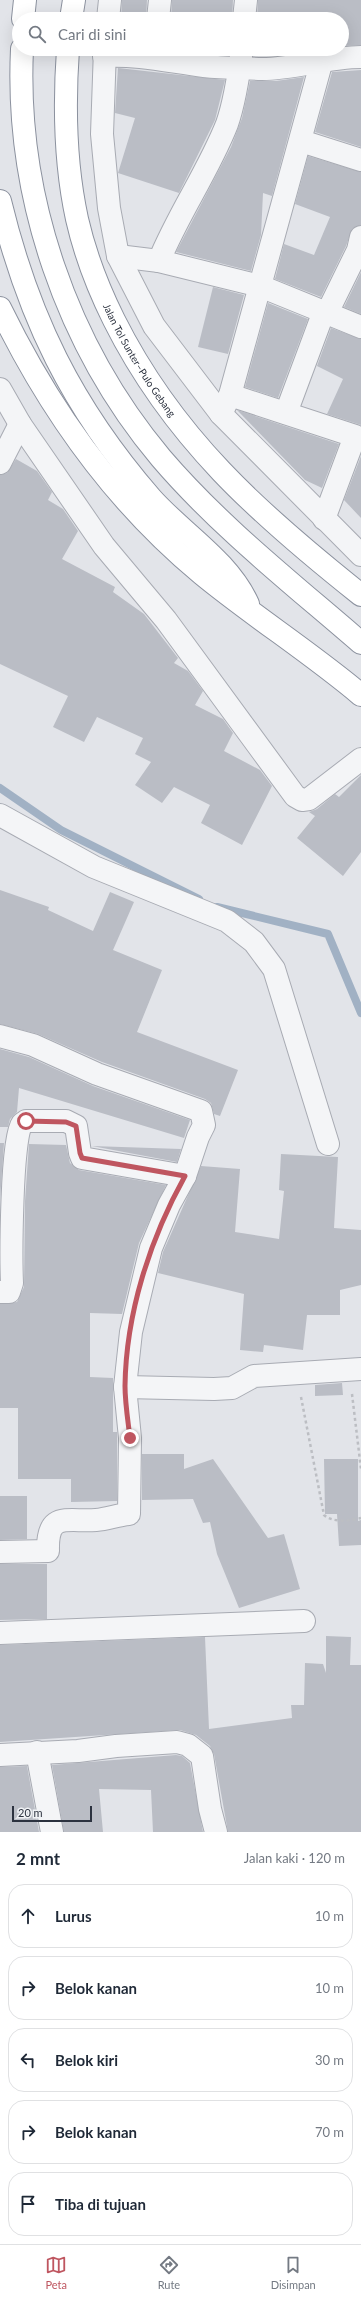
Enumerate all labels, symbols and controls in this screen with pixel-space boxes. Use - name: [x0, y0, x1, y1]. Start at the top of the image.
- search box: [12, 12, 349, 56]
- icon: search: [26, 23, 48, 45]
- text: Cari di sini: [58, 25, 126, 43]
- street label: Jalan Tol Sunter–Pulo Gebang: [101, 301, 178, 419]
- route start: [17, 1112, 35, 1130]
- route end: [121, 1429, 139, 1447]
- scale bar: [12, 1804, 92, 1823]
- text: 20 m: [18, 1806, 43, 1819]
- text: 2 mnt: [16, 1848, 60, 1869]
- text: Jalan kaki · 120 m: [244, 1850, 345, 1866]
- icon: ahead: [17, 1905, 39, 1927]
- text: Lurus: [55, 1907, 92, 1925]
- text: 10 m: [315, 1908, 344, 1924]
- icon: right: [17, 1977, 39, 1999]
- text: Belok kanan: [55, 1979, 137, 1997]
- text: 10 m: [315, 1980, 344, 1996]
- icon: left: [17, 2049, 39, 2071]
- text: Belok kiri: [55, 2051, 118, 2069]
- text: 30 m: [315, 2052, 344, 2068]
- icon: right: [17, 2121, 39, 2143]
- text: Belok kanan: [55, 2123, 137, 2141]
- text: 70 m: [315, 2124, 344, 2140]
- icon: arrive: [17, 2193, 39, 2215]
- text: Tiba di tujuan: [55, 2195, 146, 2213]
- tab: Peta: [45, 2254, 67, 2291]
- tab: Rute: [158, 2254, 180, 2291]
- tab: Disimpan: [271, 2254, 316, 2291]

